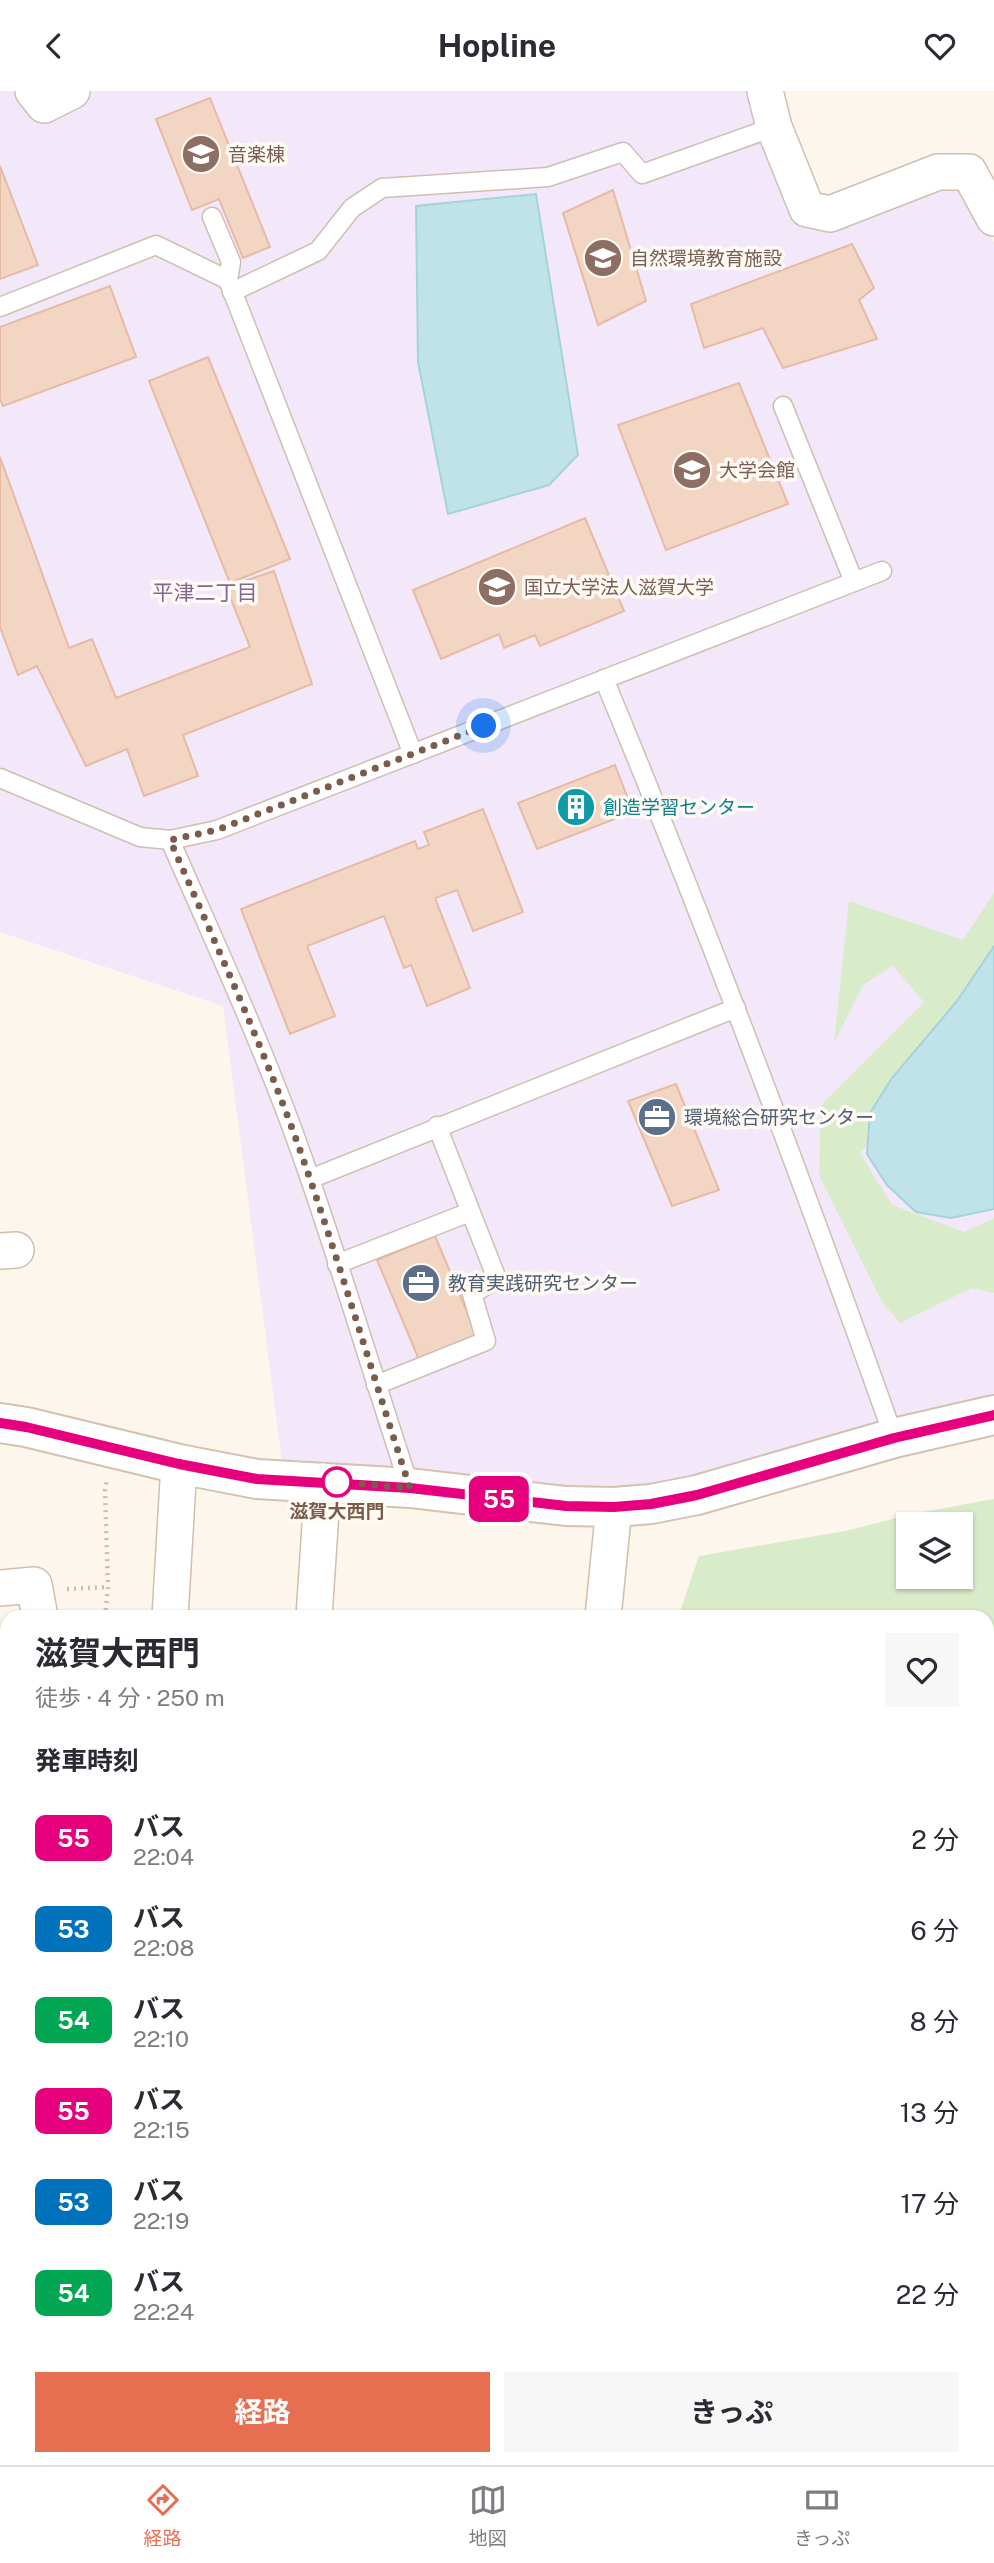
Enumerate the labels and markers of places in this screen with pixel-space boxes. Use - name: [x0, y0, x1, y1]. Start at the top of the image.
- school or university icon: 音楽棟: [180, 133, 222, 175]
- place label: 音楽棟: [228, 143, 285, 165]
- school or university icon: 自然環境教育施設: [582, 237, 624, 279]
- place label: 自然環境教育施設: [630, 247, 782, 269]
- school or university icon: 大学会館: [671, 449, 713, 491]
- place label: 大学会館: [719, 459, 795, 481]
- school or university icon: 国立大学法人滋賀大学: [476, 566, 518, 608]
- place label: 国立大学法人滋賀大学: [524, 576, 714, 598]
- building icon: 創造学習センター: [555, 786, 597, 828]
- place label: 創造学習センター: [603, 796, 755, 818]
- office icon: 環境総合研究センター: [636, 1096, 678, 1138]
- place label: 環境総合研究センター: [684, 1106, 874, 1128]
- office icon: 教育実践研究センター: [400, 1262, 442, 1304]
- place label: 教育実践研究センター: [448, 1272, 638, 1294]
- marker: 滋賀大西門: [322, 1467, 352, 1497]
- place label: 滋賀大西門: [289, 1500, 385, 1522]

